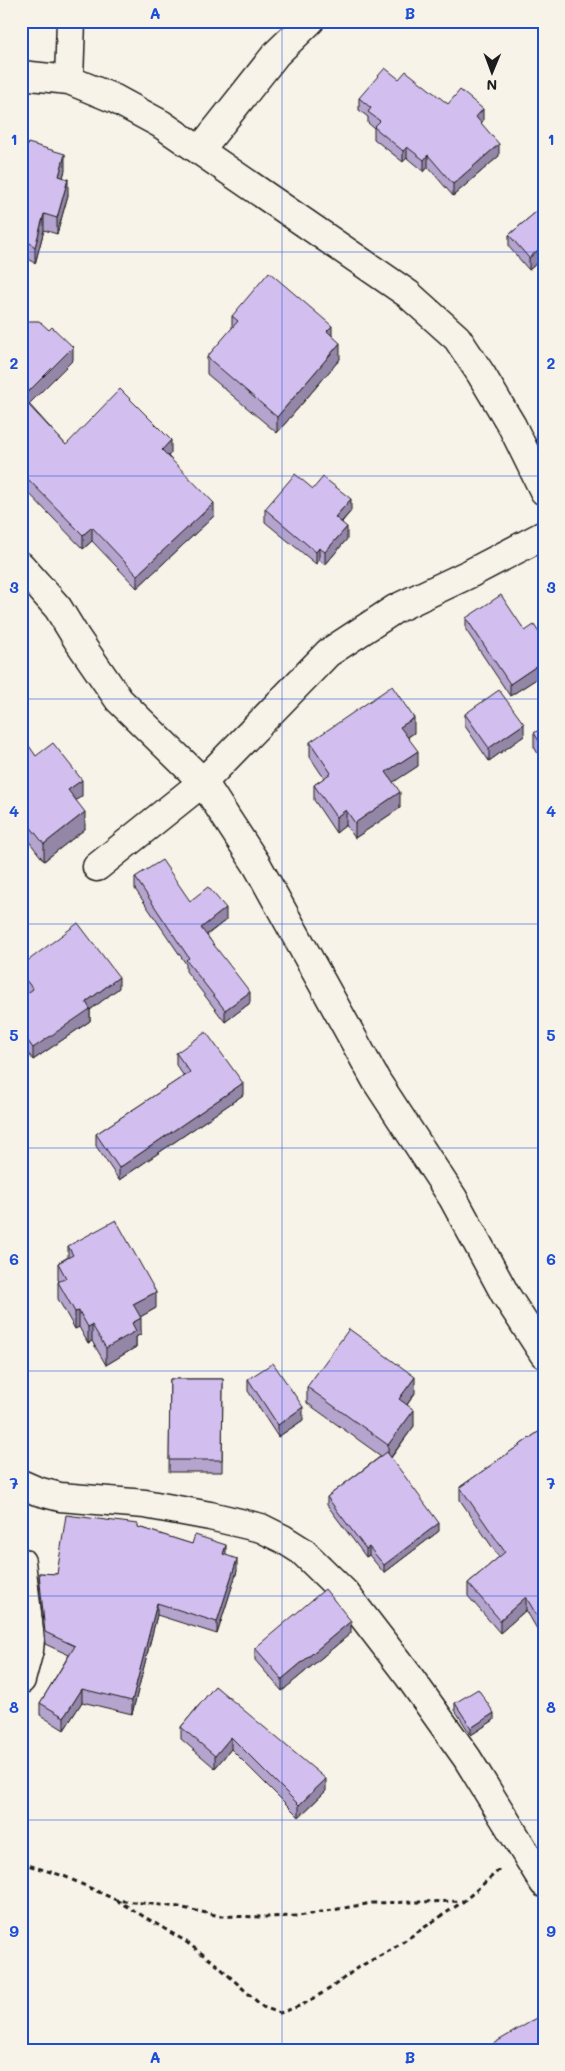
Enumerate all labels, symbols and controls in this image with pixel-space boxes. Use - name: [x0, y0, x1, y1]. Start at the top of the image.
- text: A: [149, 2, 161, 23]
- text: B: [405, 2, 415, 23]
- north arrow: [468, 48, 518, 98]
- text: N: [486, 76, 497, 95]
- text: 1: [10, 128, 18, 149]
- text: 1: [547, 128, 555, 149]
- text: 2: [10, 352, 19, 373]
- text: 2: [547, 352, 556, 373]
- text: 3: [9, 576, 19, 597]
- text: 3: [546, 576, 556, 597]
- text: 4: [9, 800, 19, 821]
- text: 4: [546, 800, 556, 821]
- text: 5: [9, 1024, 19, 1045]
- text: 5: [546, 1024, 556, 1045]
- text: 6: [9, 1248, 19, 1269]
- text: 6: [546, 1248, 556, 1269]
- text: 7: [10, 1472, 19, 1493]
- text: 7: [547, 1472, 556, 1493]
- text: 8: [9, 1696, 19, 1717]
- text: 8: [546, 1696, 556, 1717]
- text: 9: [9, 1920, 19, 1941]
- text: 9: [546, 1920, 556, 1941]
- text: A: [149, 2046, 161, 2067]
- text: B: [405, 2046, 415, 2067]

